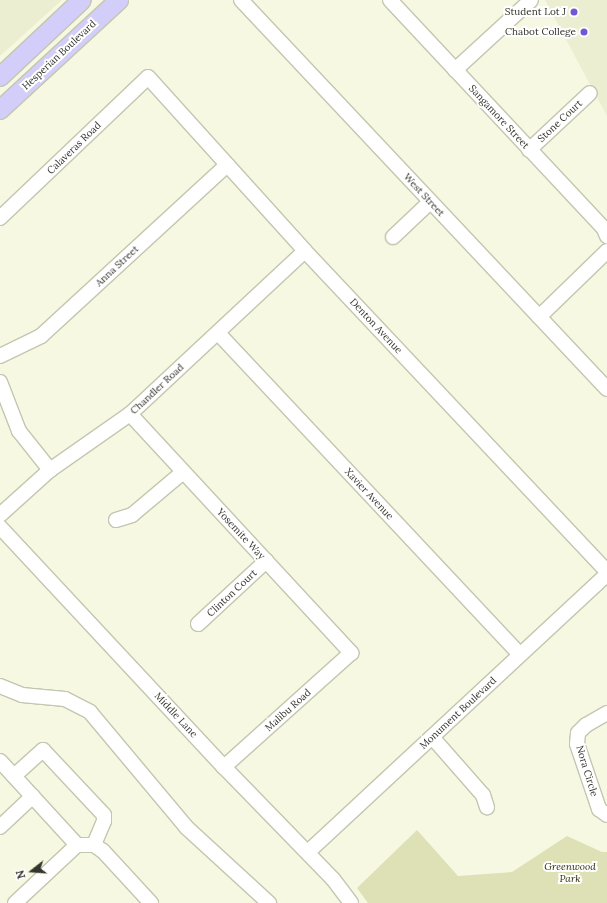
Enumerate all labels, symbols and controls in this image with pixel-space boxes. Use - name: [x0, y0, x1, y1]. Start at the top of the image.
- place label: Student Lot J: [505, 6, 566, 18]
- marker: Student Lot J: [569, 7, 579, 17]
- street label: Hesperian Boulevard: [20, 18, 98, 92]
- place label: Chabot College: [505, 26, 576, 38]
- marker: Chabot College: [579, 27, 589, 37]
- street label: Sangamore Street: [466, 83, 532, 151]
- street label: Stone Court: [535, 97, 585, 145]
- street label: Calaveras Road: [45, 119, 103, 177]
- street label: West Street: [401, 171, 447, 219]
- street label: Anna Street: [93, 243, 141, 289]
- street label: Denton Avenue: [347, 296, 405, 356]
- street label: Chandler Road: [128, 361, 186, 417]
- street label: Xavier Avenue: [342, 466, 396, 522]
- street label: Yosemite Way: [214, 506, 268, 562]
- street label: Clinton Court: [205, 567, 259, 619]
- street label: Monument Boulevard: [417, 674, 499, 752]
- street label: Malibu Road: [263, 686, 313, 734]
- street label: Middle Lane: [152, 690, 200, 740]
- street label: Nora Circle: [574, 744, 600, 798]
- north arrow: [12, 851, 52, 891]
- park label: Greenwood Park: [544, 860, 596, 884]
- text: N: [13, 868, 28, 881]

